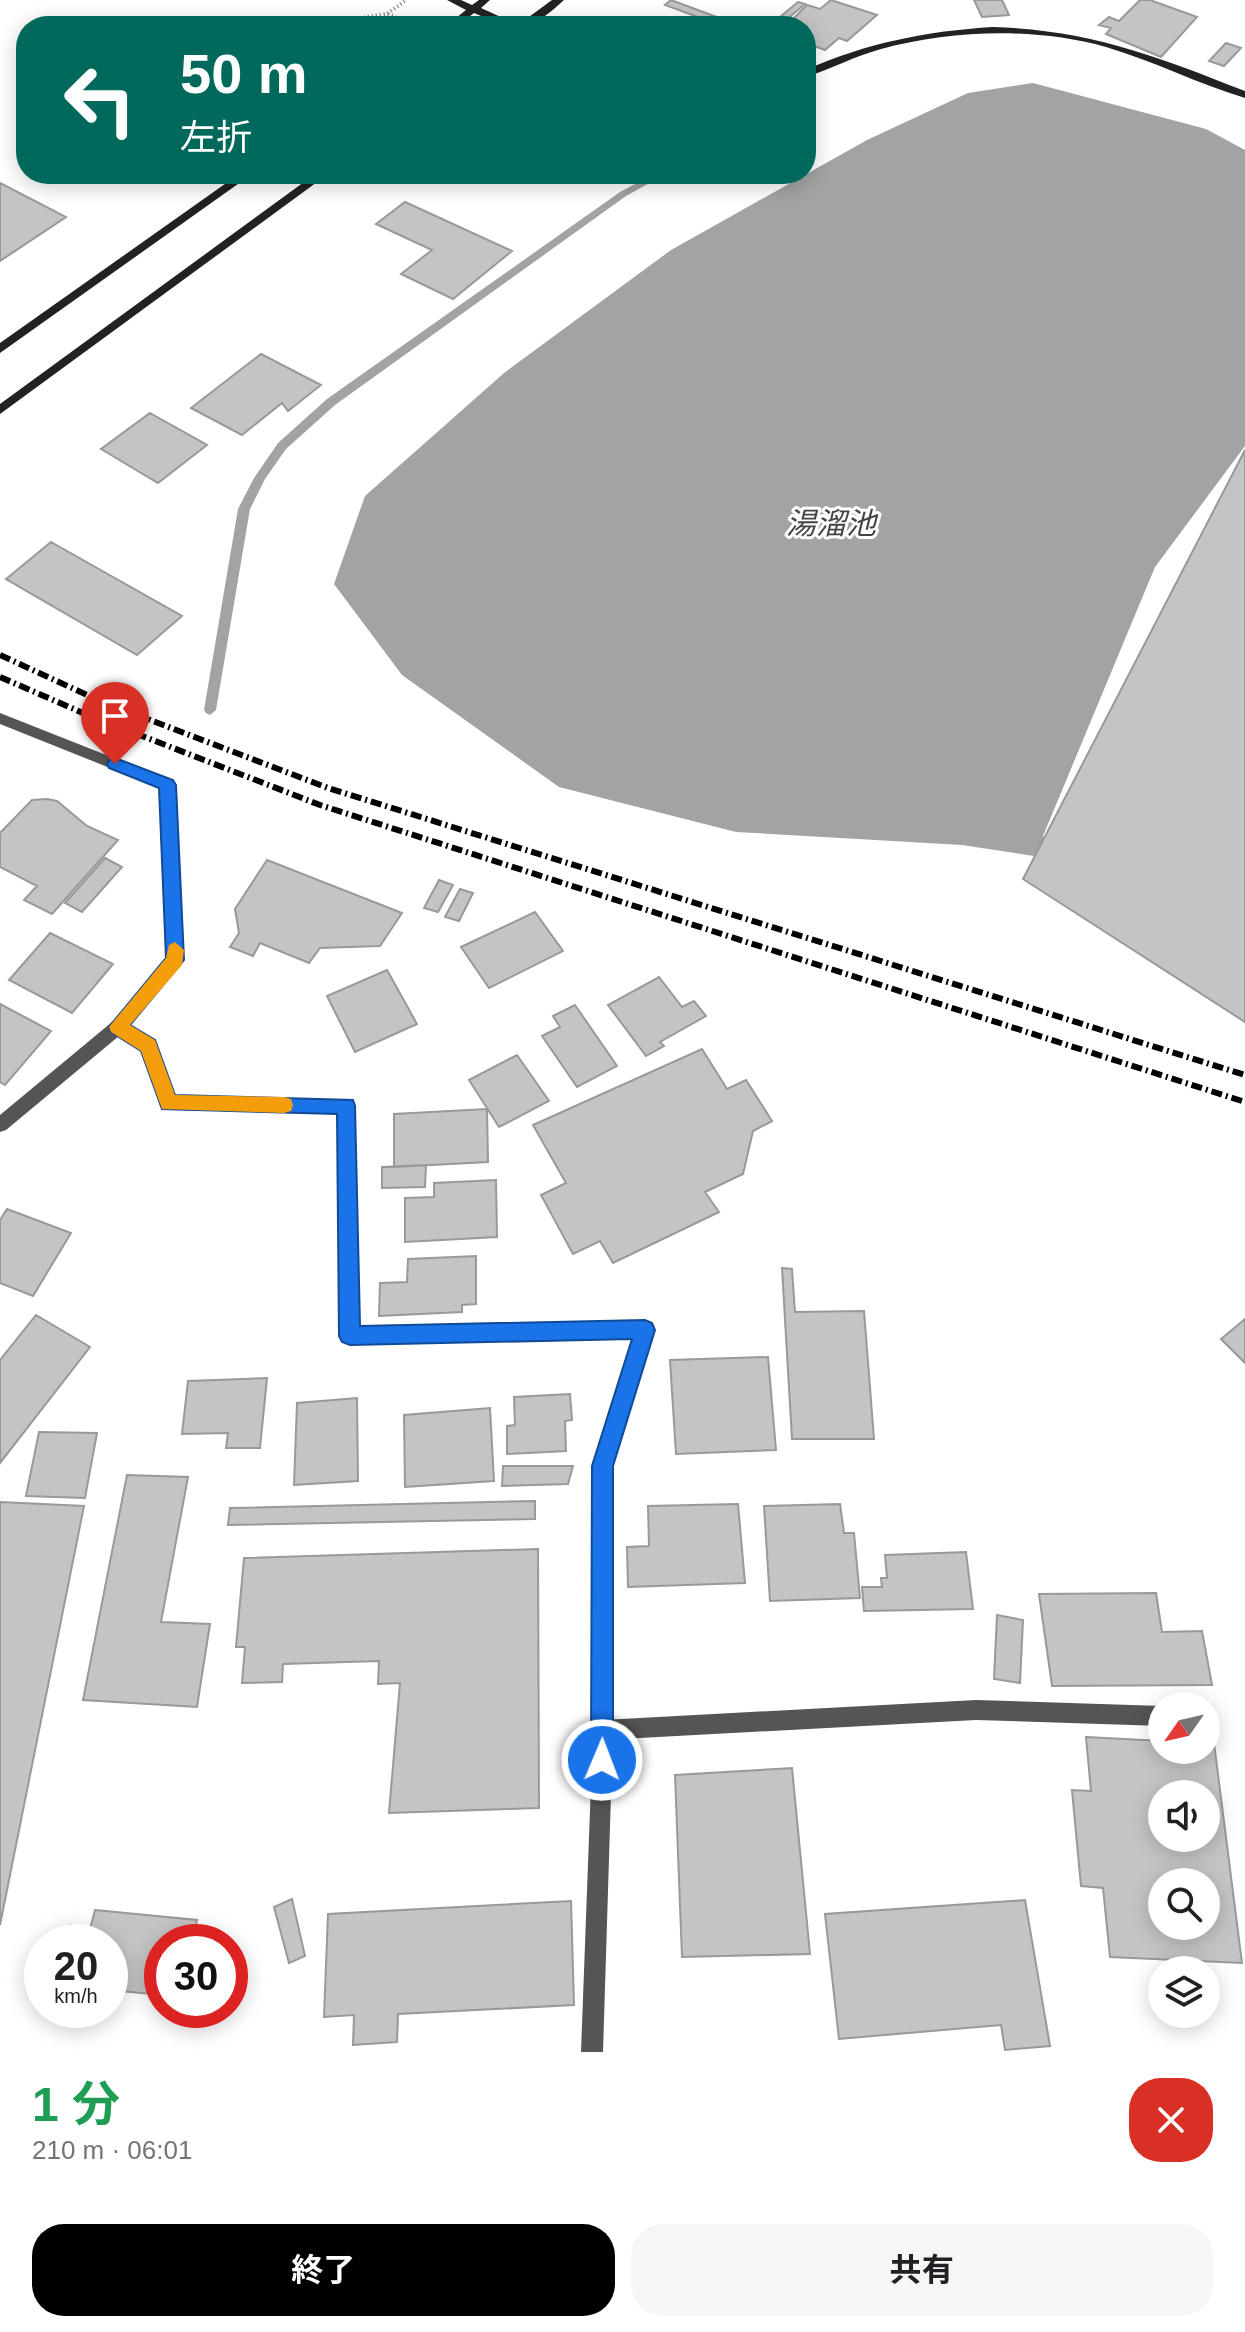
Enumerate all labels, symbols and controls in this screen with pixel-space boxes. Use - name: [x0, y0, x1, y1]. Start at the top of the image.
- text: 50 m: [180, 42, 308, 105]
- icon: left: [48, 48, 152, 152]
- text: 左折: [180, 117, 252, 158]
- water label: 湯溜池: [786, 507, 879, 540]
- pin: [81, 682, 149, 764]
- icon: arrive: [93, 694, 137, 738]
- north arrow: [1148, 1692, 1220, 1764]
- map controls: [1148, 1692, 1220, 2028]
- position arrow: [560, 1718, 644, 1802]
- button: sound: [1148, 1780, 1220, 1852]
- button: search: [1148, 1868, 1220, 1940]
- speed limit sign: 30: [144, 1924, 248, 2028]
- text: 20: [54, 1944, 98, 1988]
- button: layers: [1148, 1956, 1220, 2028]
- text: km/h: [54, 1985, 98, 2007]
- text: 1 分: [32, 2078, 120, 2131]
- button: close: [1129, 2078, 1213, 2162]
- text: 210 m · 06:01: [32, 2135, 192, 2165]
- button: 終了: [32, 2224, 615, 2316]
- button: 共有: [631, 2224, 1213, 2316]

